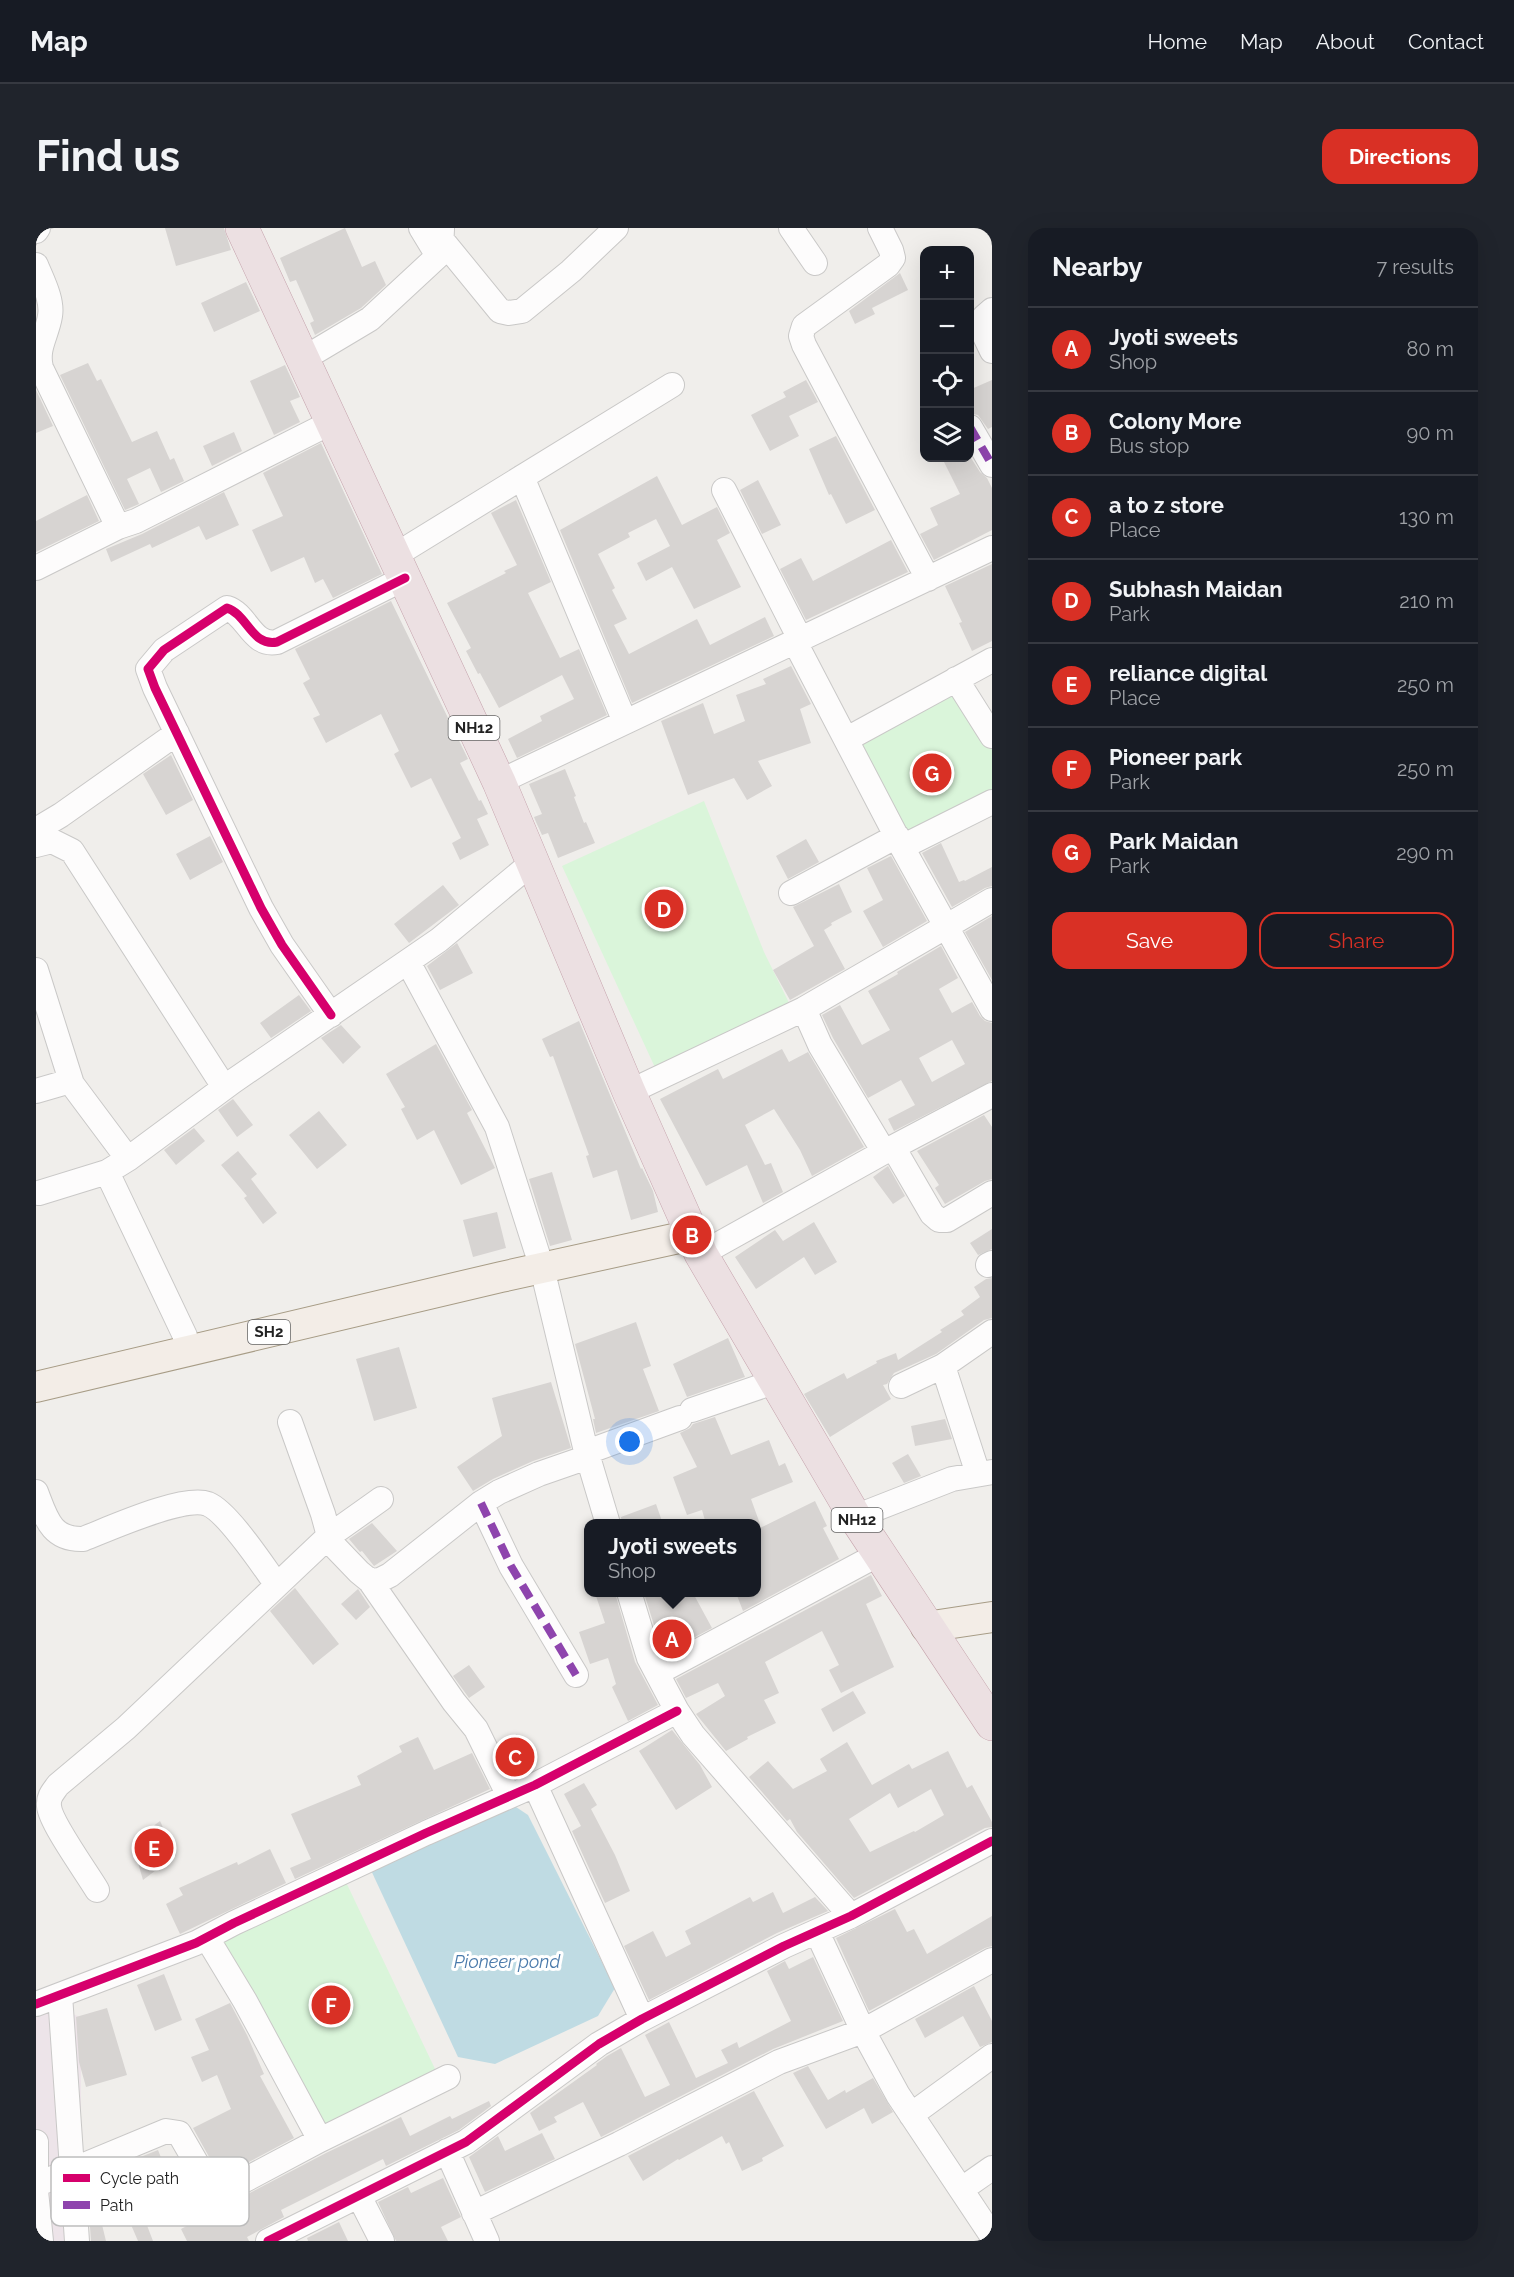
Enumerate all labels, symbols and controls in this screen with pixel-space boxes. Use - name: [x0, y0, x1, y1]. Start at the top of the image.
- text: Map: [30, 25, 88, 58]
- text: Home: [1148, 29, 1207, 54]
- text: Map: [1240, 29, 1283, 54]
- text: About: [1316, 29, 1375, 54]
- text: Contact: [1408, 29, 1484, 54]
- button: Directions: [1322, 129, 1478, 184]
- text: Find us: [36, 132, 180, 181]
- map controls: [920, 246, 974, 462]
- button: +: [920, 246, 974, 300]
- text: Nearby: [1052, 252, 1142, 282]
- text: 7 results: [1376, 255, 1454, 279]
- button: −: [920, 300, 974, 354]
- text: Jyoti sweets: [1109, 324, 1238, 350]
- text: A: [1065, 337, 1078, 361]
- text: 80 m: [1406, 337, 1454, 361]
- text: Shop: [1109, 350, 1157, 374]
- button: locate: [920, 354, 974, 408]
- button: layers: [920, 408, 974, 462]
- text: Colony More: [1109, 408, 1241, 434]
- text: B: [1065, 421, 1078, 445]
- text: 90 m: [1407, 421, 1454, 445]
- text: Bus stop: [1109, 434, 1189, 458]
- text: a to z store: [1109, 492, 1224, 518]
- text: C: [1065, 505, 1078, 529]
- text: 130 m: [1399, 505, 1454, 529]
- text: Place: [1109, 518, 1160, 542]
- text: Subhash Maidan: [1109, 576, 1283, 602]
- text: D: [1064, 589, 1079, 613]
- text: 210 m: [1399, 589, 1454, 613]
- text: Park: [1109, 602, 1150, 626]
- text: reliance digital: [1109, 660, 1267, 686]
- text: E: [1065, 673, 1078, 697]
- text: 250 m: [1397, 673, 1454, 697]
- text: Place: [1109, 686, 1160, 710]
- road number: NH12: [448, 716, 500, 740]
- text: Pioneer park: [1109, 744, 1242, 770]
- pin: G: [912, 750, 952, 796]
- text: F: [1066, 757, 1077, 781]
- text: 250 m: [1397, 757, 1454, 781]
- text: Park: [1109, 770, 1150, 794]
- text: Park Maidan: [1109, 828, 1239, 854]
- text: G: [1064, 841, 1079, 865]
- text: 290 m: [1396, 841, 1454, 865]
- text: Park: [1109, 854, 1150, 878]
- pin: D: [644, 886, 684, 932]
- button: Save: [1052, 912, 1247, 969]
- button: Share: [1259, 912, 1454, 969]
- pin: B: [672, 1212, 712, 1258]
- road number: SH2: [248, 1320, 290, 1344]
- your location: [615, 1427, 644, 1456]
- road number: NH12: [832, 1508, 882, 1532]
- popup: [584, 1519, 761, 1597]
- text: Jyoti sweets: [608, 1533, 737, 1559]
- text: Shop: [608, 1559, 656, 1583]
- pin: A: [652, 1616, 692, 1662]
- pin: C: [496, 1734, 534, 1780]
- pin: E: [134, 1826, 174, 1870]
- water label: Pioneer pond: [454, 1951, 561, 1972]
- pin: F: [312, 1982, 350, 2028]
- legend: [51, 2157, 249, 2226]
- text: Cycle path: [100, 2169, 179, 2188]
- text: Path: [100, 2196, 133, 2215]

